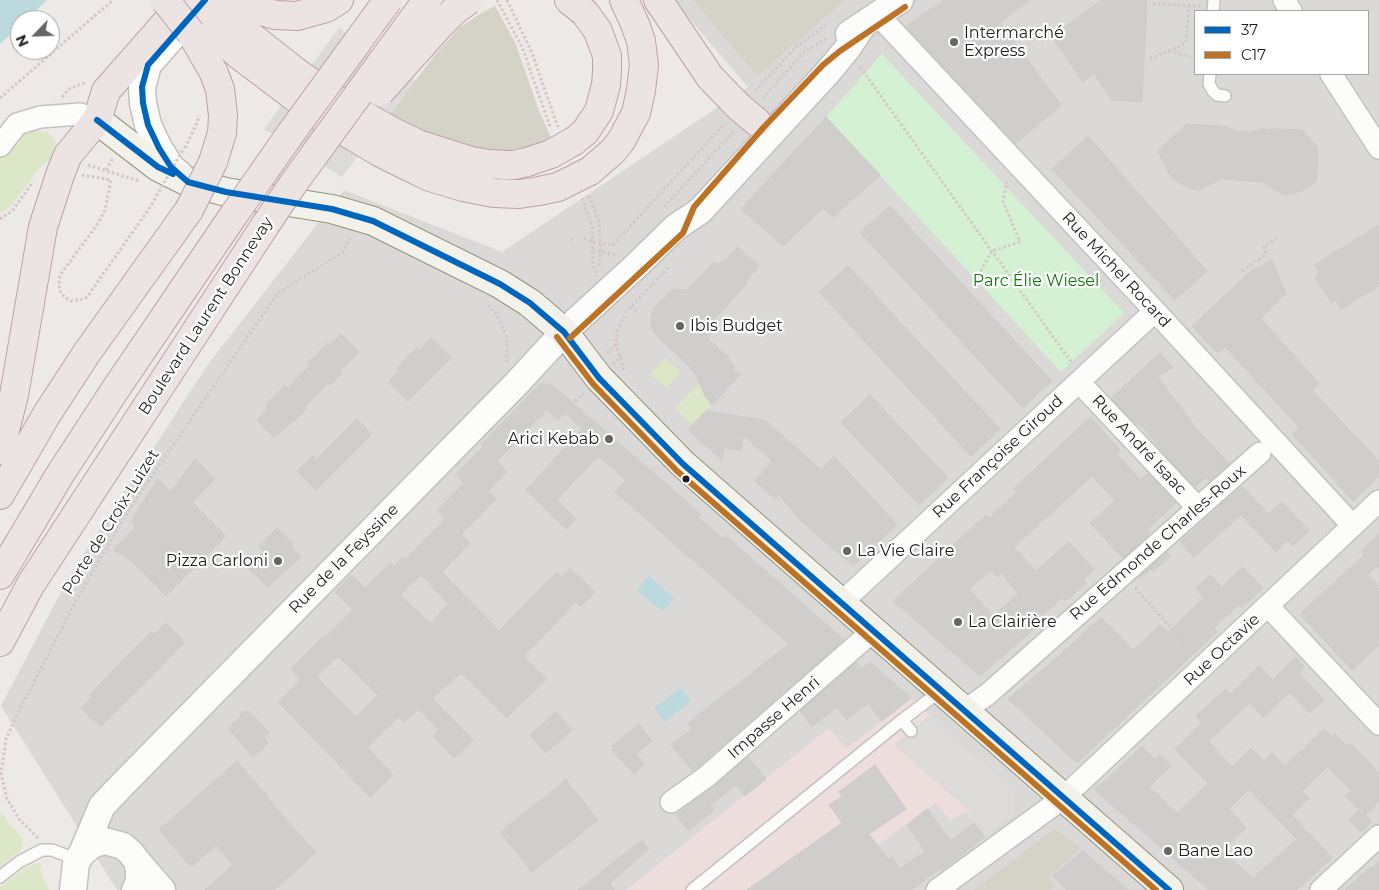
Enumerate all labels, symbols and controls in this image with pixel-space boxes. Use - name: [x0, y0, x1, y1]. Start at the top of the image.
- north arrow: [10, 10, 60, 60]
- legend: [1194, 10, 1369, 75]
- text: 37: [1241, 20, 1258, 39]
- place label: Intermarché Express: [964, 23, 1064, 61]
- text: N: [12, 32, 33, 50]
- marker: Intermarché Express: [948, 36, 960, 48]
- text: C17: [1241, 45, 1266, 64]
- street label: Rue Michel Rocard: [1058, 208, 1174, 332]
- street label: Boulevard Laurent Bonnevay: [135, 213, 277, 419]
- park label: Parc Élie Wiesel: [973, 271, 1099, 291]
- place label: Ibis Budget: [690, 316, 783, 336]
- marker: Ibis Budget: [674, 320, 686, 332]
- street label: Rue Françoise Giroud: [929, 391, 1067, 523]
- street label: Rue André Isaac: [1088, 391, 1190, 499]
- place label: Arici Kebab: [508, 429, 599, 449]
- marker: Arici Kebab: [603, 433, 615, 445]
- street label: Porte de Croix-Luizet: [58, 446, 164, 598]
- street label: Rue Edmonde Charles-Roux: [1066, 461, 1250, 625]
- unlabelled marker: [681, 474, 691, 484]
- street label: Rue de la Feyssine: [285, 500, 403, 618]
- place label: La Vie Claire: [857, 541, 954, 561]
- marker: La Vie Claire: [841, 545, 853, 557]
- place label: Pizza Carloni: [166, 551, 268, 571]
- marker: Pizza Carloni: [272, 555, 284, 567]
- street label: Rue Octavie: [1180, 610, 1264, 690]
- place label: La Clairière: [968, 612, 1057, 632]
- marker: La Clairière: [952, 616, 964, 628]
- street label: Impasse Henri: [724, 673, 824, 763]
- place label: Bane Lao: [1178, 841, 1253, 861]
- marker: Bane Lao: [1162, 845, 1174, 857]

